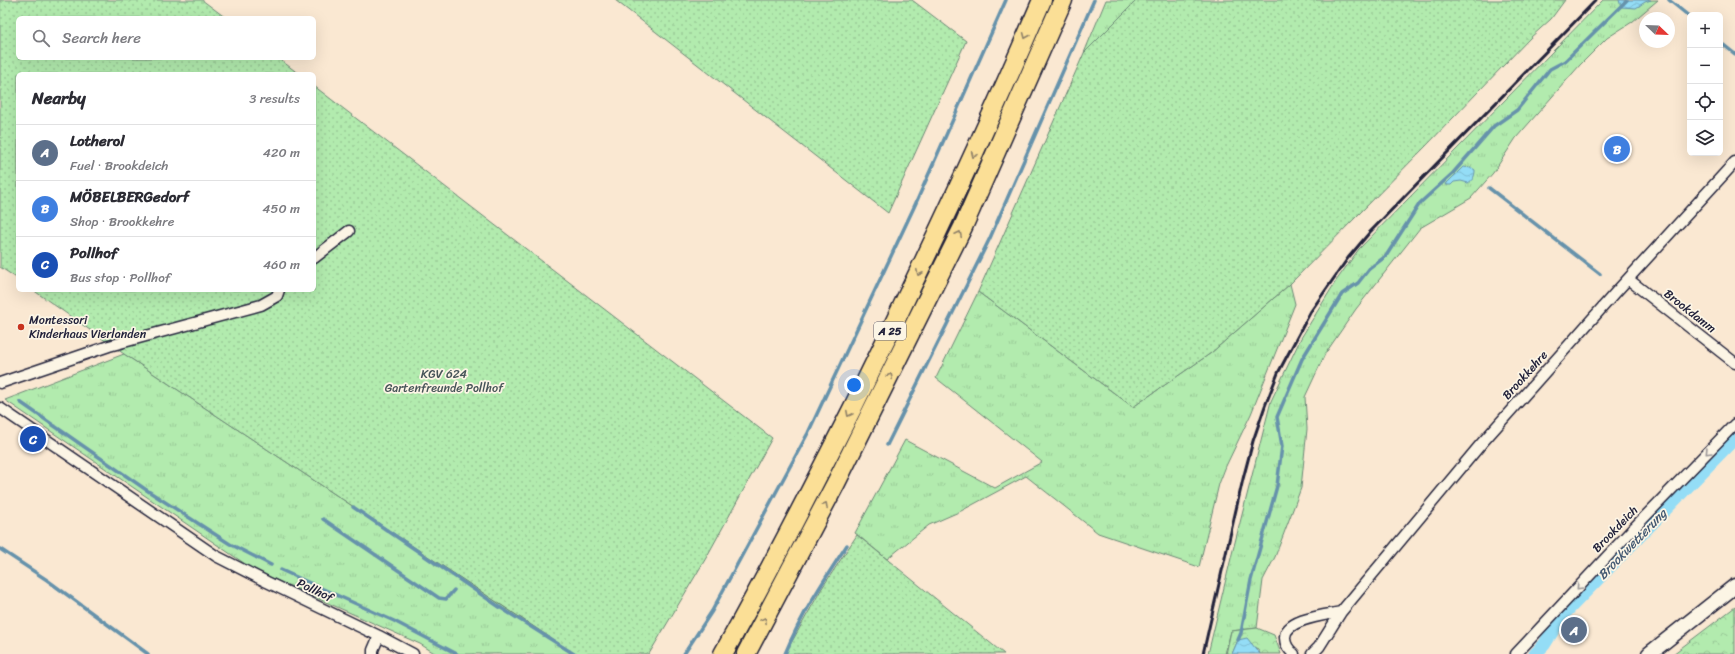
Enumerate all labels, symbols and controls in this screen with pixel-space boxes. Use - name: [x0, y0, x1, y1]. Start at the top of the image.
- north arrow: [1639, 12, 1675, 48]
- map controls: [1687, 12, 1723, 156]
- button: +: [1687, 12, 1723, 48]
- search box: [16, 16, 316, 60]
- text: Search here: [62, 25, 141, 51]
- icon: search: [30, 27, 52, 49]
- one-way arrow: [1023, 32, 1031, 39]
- button: −: [1687, 48, 1723, 84]
- text: Nearby: [32, 83, 86, 113]
- button: locate: [1687, 84, 1723, 120]
- text: 3 results: [249, 87, 300, 110]
- button: layers: [1687, 120, 1723, 156]
- text: Lotherol: [70, 128, 125, 154]
- pin: B: [1604, 134, 1630, 164]
- text: A: [41, 141, 49, 164]
- text: 420 m: [263, 141, 300, 164]
- one-way arrow: [971, 150, 979, 158]
- text: Fuel · Brookdeich: [70, 154, 168, 177]
- text: MÖBELBERGedorf: [70, 184, 189, 210]
- text: B: [41, 197, 49, 220]
- text: 450 m: [262, 197, 300, 220]
- text: Shop · Brookkehre: [70, 210, 174, 233]
- one-way arrow: [954, 231, 962, 238]
- text: Pollhof: [70, 240, 117, 266]
- text: C: [41, 253, 49, 276]
- text: 460 m: [263, 253, 300, 276]
- text: Bus stop · Pollhof: [70, 266, 171, 289]
- one-way arrow: [916, 268, 924, 276]
- street label: Brookdamm: [1659, 283, 1721, 339]
- place label: Montessori Kinderhaus Vierlanden: [29, 309, 147, 345]
- marker: Montessori Kinderhaus Vierlanden: [16, 322, 26, 332]
- road number: A 25: [874, 322, 906, 340]
- street label: Brookkehre: [1497, 345, 1553, 405]
- park label: KGV 624 Gartenfreunde Pollhof: [385, 363, 505, 399]
- one-way arrow: [885, 373, 893, 380]
- your location: [844, 375, 864, 395]
- one-way arrow: [846, 410, 854, 418]
- pin: C: [20, 424, 46, 454]
- one-way arrow: [1705, 447, 1713, 455]
- street label: Brookdeich: [1587, 500, 1643, 558]
- one-way arrow: [820, 501, 828, 509]
- water label: Brookwetterung: [1592, 502, 1673, 585]
- street label: Pollhof: [293, 572, 338, 609]
- one-way arrow: [1576, 582, 1584, 590]
- pin: A: [1561, 615, 1587, 645]
- one-way arrow: [759, 616, 767, 624]

